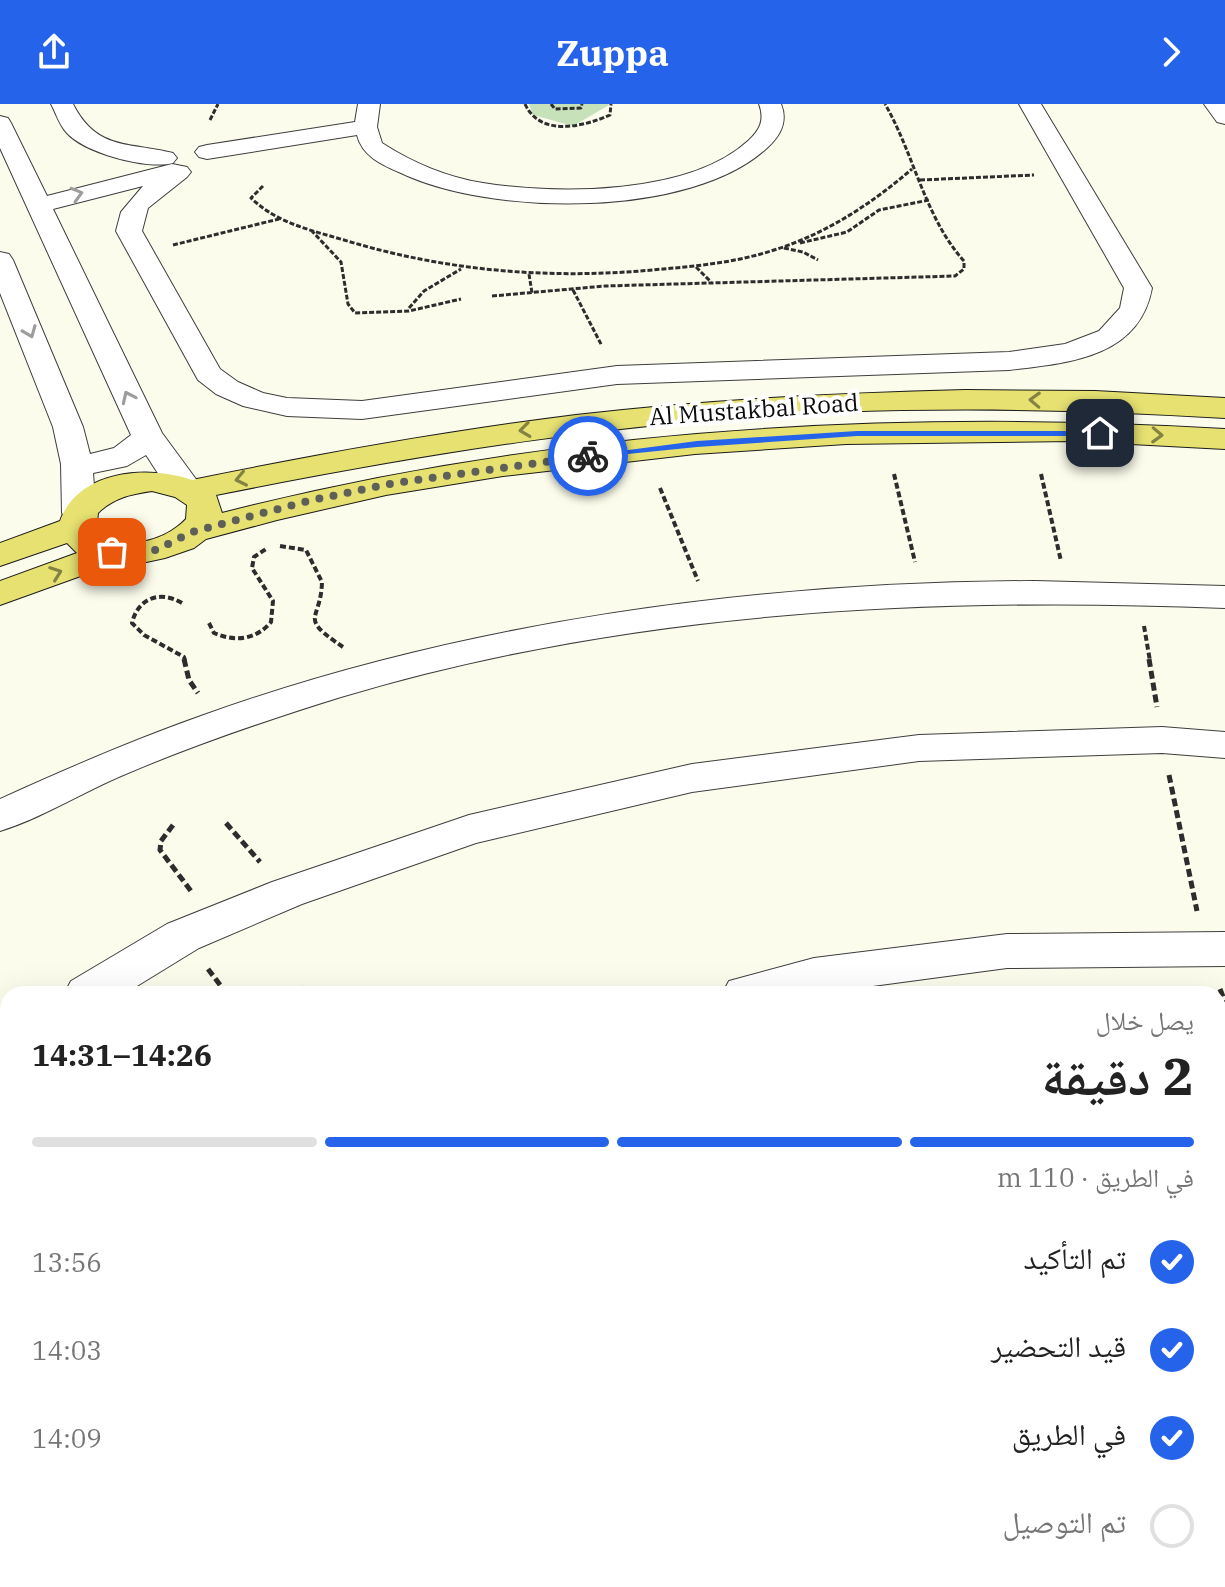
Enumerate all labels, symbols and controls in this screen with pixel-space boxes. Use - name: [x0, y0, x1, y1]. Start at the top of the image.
- text: Zuppa: [556, 29, 669, 76]
- icon: share: [32, 30, 76, 74]
- icon: forward: [1149, 30, 1193, 74]
- one-way arrow: [70, 187, 84, 204]
- one-way arrow: [20, 324, 36, 338]
- street label: Al Mustakbal Road: [648, 386, 860, 432]
- one-way arrow: [122, 391, 138, 406]
- one-way arrow: [1028, 391, 1041, 408]
- pin: [1066, 399, 1134, 467]
- icon: home: [1078, 411, 1122, 455]
- courier: [548, 416, 628, 496]
- one-way arrow: [518, 422, 531, 439]
- one-way arrow: [1151, 427, 1164, 444]
- icon: bike: [566, 434, 610, 478]
- one-way arrow: [235, 470, 248, 487]
- pin: [78, 518, 146, 586]
- icon: bag: [90, 530, 134, 574]
- one-way arrow: [48, 566, 62, 583]
- text: يصل خلال: [1096, 1003, 1194, 1037]
- text: 14:26–14:31: [32, 1035, 212, 1074]
- text: 2 دقيقة: [1042, 1042, 1194, 1109]
- text: في الطريق · 110 m: [997, 1160, 1194, 1194]
- text: تم التأكيد: [1024, 1238, 1126, 1277]
- icon: check: [1150, 1240, 1194, 1284]
- text: 13:56: [32, 1245, 102, 1279]
- text: قيد التحضير: [991, 1326, 1126, 1365]
- icon: check: [1150, 1328, 1194, 1372]
- text: 14:03: [32, 1333, 102, 1367]
- text: في الطريق: [1012, 1414, 1126, 1453]
- icon: check: [1150, 1416, 1194, 1460]
- text: 14:09: [32, 1421, 102, 1455]
- text: تم التوصيل: [1002, 1502, 1126, 1541]

